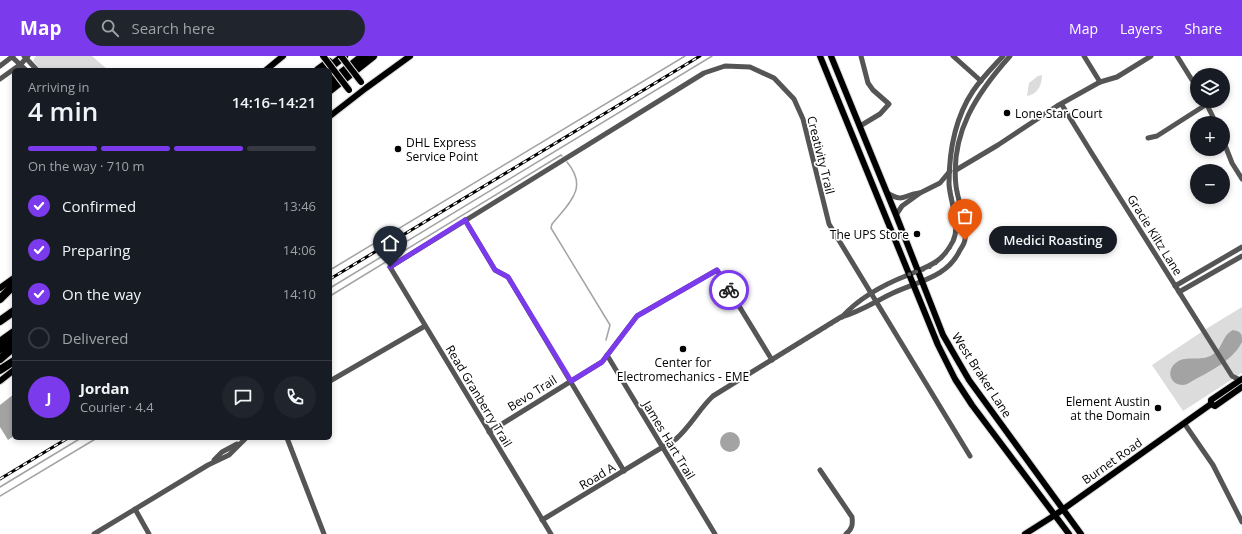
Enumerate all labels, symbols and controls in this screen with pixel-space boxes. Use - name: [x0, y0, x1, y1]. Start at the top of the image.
- search box: [85, 10, 365, 46]
- text: Map: [20, 15, 61, 41]
- icon: search: [99, 17, 121, 39]
- text: Search here: [131, 18, 215, 38]
- text: Map: [1069, 19, 1098, 38]
- text: Layers: [1120, 19, 1162, 38]
- text: Share: [1184, 19, 1222, 38]
- map controls: [1190, 68, 1230, 204]
- button: layers: [1190, 68, 1230, 108]
- text: Arriving in: [28, 78, 90, 96]
- text: 14:16–14:21: [232, 92, 316, 112]
- text: 4 min: [28, 93, 98, 129]
- place label: Lone Star Court: [1015, 105, 1103, 122]
- marker: Lone Star Court: [1002, 108, 1012, 118]
- street label: Creativity Trail: [803, 114, 839, 196]
- button: +: [1190, 116, 1230, 156]
- place label: DHL Express Service Point: [406, 134, 478, 165]
- marker: DHL Express Service Point: [393, 144, 403, 154]
- text: On the way · 710 m: [28, 157, 144, 175]
- button: −: [1190, 164, 1230, 204]
- street label: Gracie Kiltz Lane: [1123, 191, 1187, 279]
- icon: check: [28, 195, 50, 217]
- text: Confirmed: [62, 196, 136, 216]
- text: 13:46: [283, 197, 316, 215]
- pin: [948, 199, 982, 240]
- icon: bag: [954, 205, 976, 227]
- pin: [373, 226, 407, 267]
- place label: The UPS Store: [830, 226, 909, 243]
- callout: Medici Roasting: [989, 226, 1117, 254]
- marker: The UPS Store: [912, 229, 922, 239]
- text: Medici Roasting: [1004, 231, 1102, 249]
- icon: home: [379, 232, 401, 254]
- icon: check: [28, 239, 50, 261]
- text: Preparing: [62, 240, 130, 260]
- text: 14:06: [283, 241, 316, 259]
- courier: [709, 270, 749, 310]
- icon: bike: [718, 279, 740, 301]
- icon: check: [28, 283, 50, 305]
- text: On the way: [62, 284, 141, 304]
- text: 14:10: [283, 285, 316, 303]
- text: Delivered: [62, 328, 129, 348]
- street label: West Braker Lane: [948, 329, 1016, 421]
- street label: Read Granberry Trail: [442, 342, 516, 450]
- marker: Center for Electromechanics - EME: [678, 344, 688, 354]
- place label: Center for Electromechanics - EME: [617, 354, 749, 385]
- street label: Bevo Trail: [504, 371, 560, 415]
- button: chat: [222, 376, 264, 418]
- button: phone: [274, 376, 316, 418]
- text: Jordan: [80, 378, 129, 398]
- text: J: [47, 387, 51, 407]
- place label: Element Austin at the Domain: [1066, 393, 1150, 424]
- street label: James Hart Trail: [638, 397, 699, 482]
- text: Courier · 4.4: [80, 398, 154, 416]
- marker: Element Austin at the Domain: [1153, 403, 1163, 413]
- street label: Burnet Road: [1078, 434, 1146, 488]
- street label: Road A: [576, 458, 619, 493]

